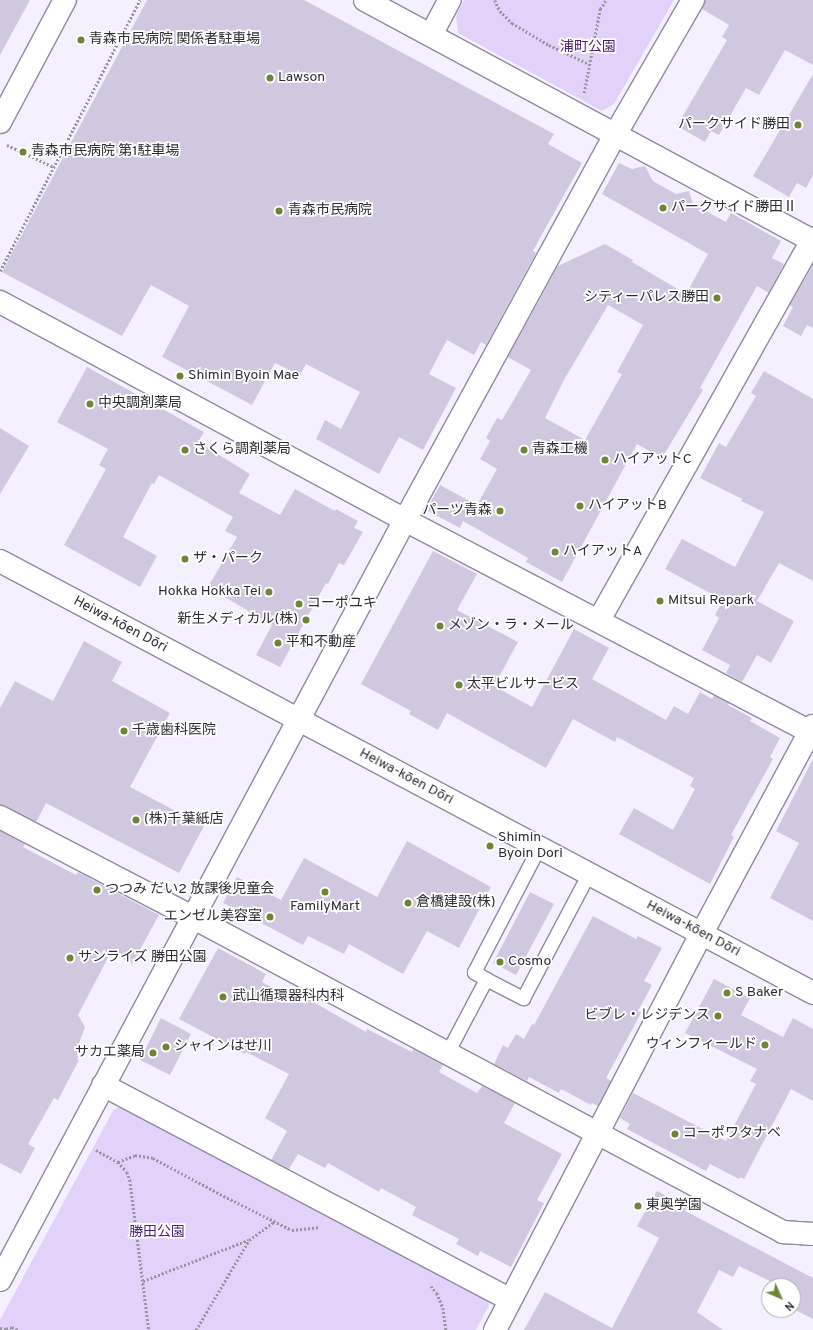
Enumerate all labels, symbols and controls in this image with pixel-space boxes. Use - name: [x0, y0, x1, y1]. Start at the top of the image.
- place label: 青森市民病院 関係者駐車場: [89, 32, 260, 48]
- marker: 青森市民病院 関係者駐車場: [76, 35, 86, 45]
- park label: 浦町公園: [560, 40, 616, 56]
- place label: Lawson: [278, 70, 325, 86]
- marker: Lawson: [265, 73, 275, 83]
- place label: パークサイド勝田: [678, 117, 790, 133]
- marker: パークサイド勝田: [793, 120, 803, 130]
- place label: 青森市民病院 第1駐車場: [31, 144, 180, 160]
- marker: 青森市民病院 第1駐車場: [18, 147, 28, 157]
- place label: パークサイド勝田Ⅱ: [671, 200, 797, 216]
- place label: 青森市民病院: [288, 203, 372, 219]
- marker: パークサイド勝田Ⅱ: [658, 203, 668, 213]
- marker: 青森市民病院: [273, 205, 285, 217]
- place label: シティーパレス勝田: [583, 290, 709, 306]
- marker: シティーパレス勝田: [712, 293, 722, 303]
- place label: Shimin Byoin Mae: [188, 368, 299, 384]
- marker: Shimin Byoin Mae: [175, 371, 185, 381]
- place label: 中央調剤薬局: [98, 396, 182, 412]
- marker: 中央調剤薬局: [85, 399, 95, 409]
- place label: さくら調剤薬局: [193, 442, 291, 458]
- place label: 青森工機: [532, 442, 588, 458]
- marker: さくら調剤薬局: [180, 445, 190, 455]
- marker: 青森工機: [519, 445, 529, 455]
- place label: ハイアットC: [613, 452, 692, 468]
- marker: ハイアットC: [600, 455, 610, 465]
- place label: ハイアットB: [588, 498, 667, 514]
- marker: ハイアットB: [575, 501, 585, 511]
- place label: パーツ青森: [422, 503, 492, 519]
- marker: パーツ青森: [495, 506, 505, 516]
- place label: ハイアットA: [563, 544, 643, 560]
- marker: ハイアットA: [550, 547, 560, 557]
- place label: ザ・パーク: [193, 551, 263, 567]
- marker: ザ・パーク: [180, 554, 190, 564]
- place label: Hokka Hokka Tei: [157, 584, 261, 600]
- marker: Hokka Hokka Tei: [264, 587, 274, 597]
- street label: Heiwa-kōen Dōri: [70, 593, 170, 657]
- place label: Mitsui Repark: [668, 593, 754, 609]
- place label: コーポユキ: [307, 596, 377, 612]
- marker: Mitsui Repark: [655, 596, 665, 606]
- marker: コーポユキ: [294, 599, 304, 609]
- place label: 新生メディカル(株): [176, 612, 298, 628]
- marker: 新生メディカル(株): [301, 615, 311, 625]
- place label: メゾン・ラ・メール: [448, 618, 574, 634]
- marker: メゾン・ラ・メール: [435, 621, 445, 631]
- place label: 平和不動産: [286, 635, 356, 651]
- marker: 平和不動産: [273, 638, 283, 648]
- place label: 太平ビルサービス: [467, 677, 579, 693]
- marker: 太平ビルサービス: [454, 680, 464, 690]
- place label: 千歳歯科医院: [132, 723, 216, 739]
- marker: 千歳歯科医院: [119, 726, 129, 736]
- street label: Heiwa-kōen Dōri: [356, 745, 456, 809]
- place label: (株)千葉紙店: [144, 812, 224, 828]
- marker: (株)千葉紙店: [131, 815, 141, 825]
- place label: Shimin Byoin Dori: [498, 830, 563, 862]
- marker: Shimin Byoin Dori: [485, 841, 495, 851]
- place label: つつみ だい2 放課後児童会: [105, 882, 274, 898]
- marker: つつみ だい2 放課後児童会: [92, 885, 102, 895]
- marker: FamilyMart: [320, 887, 330, 897]
- place label: 倉橋建設(株): [416, 895, 496, 911]
- street label: Heiwa-kōen Dōri: [643, 897, 743, 961]
- marker: 倉橋建設(株): [403, 898, 413, 908]
- place label: FamilyMart: [290, 899, 360, 915]
- place label: エンゼル美容室: [164, 909, 262, 925]
- marker: エンゼル美容室: [265, 912, 275, 922]
- place label: サンライズ 勝田公園: [78, 950, 207, 966]
- marker: サンライズ 勝田公園: [65, 953, 75, 963]
- place label: Cosmo: [508, 954, 551, 970]
- marker: Cosmo: [495, 957, 505, 967]
- place label: S Baker: [735, 985, 783, 1001]
- marker: S Baker: [722, 988, 732, 998]
- place label: 武山循環器科内科: [232, 989, 344, 1005]
- marker: 武山循環器科内科: [217, 991, 229, 1003]
- place label: ビブレ・レジデンス: [584, 1008, 710, 1024]
- marker: ビブレ・レジデンス: [713, 1011, 723, 1021]
- place label: ウィンフィールド: [645, 1037, 757, 1053]
- place label: シャインはせ川: [174, 1039, 272, 1055]
- marker: ウィンフィールド: [760, 1040, 770, 1050]
- marker: シャインはせ川: [161, 1042, 171, 1052]
- place label: サカエ薬局: [75, 1045, 145, 1061]
- marker: サカエ薬局: [148, 1048, 158, 1058]
- place label: コーポワタナベ: [683, 1126, 781, 1142]
- marker: コーポワタナベ: [670, 1129, 680, 1139]
- place label: 東奥学園: [646, 1198, 702, 1214]
- marker: 東奥学園: [633, 1201, 643, 1211]
- park label: 勝田公園: [129, 1225, 185, 1241]
- north arrow: [761, 1278, 801, 1318]
- text: N: [781, 1298, 797, 1314]

